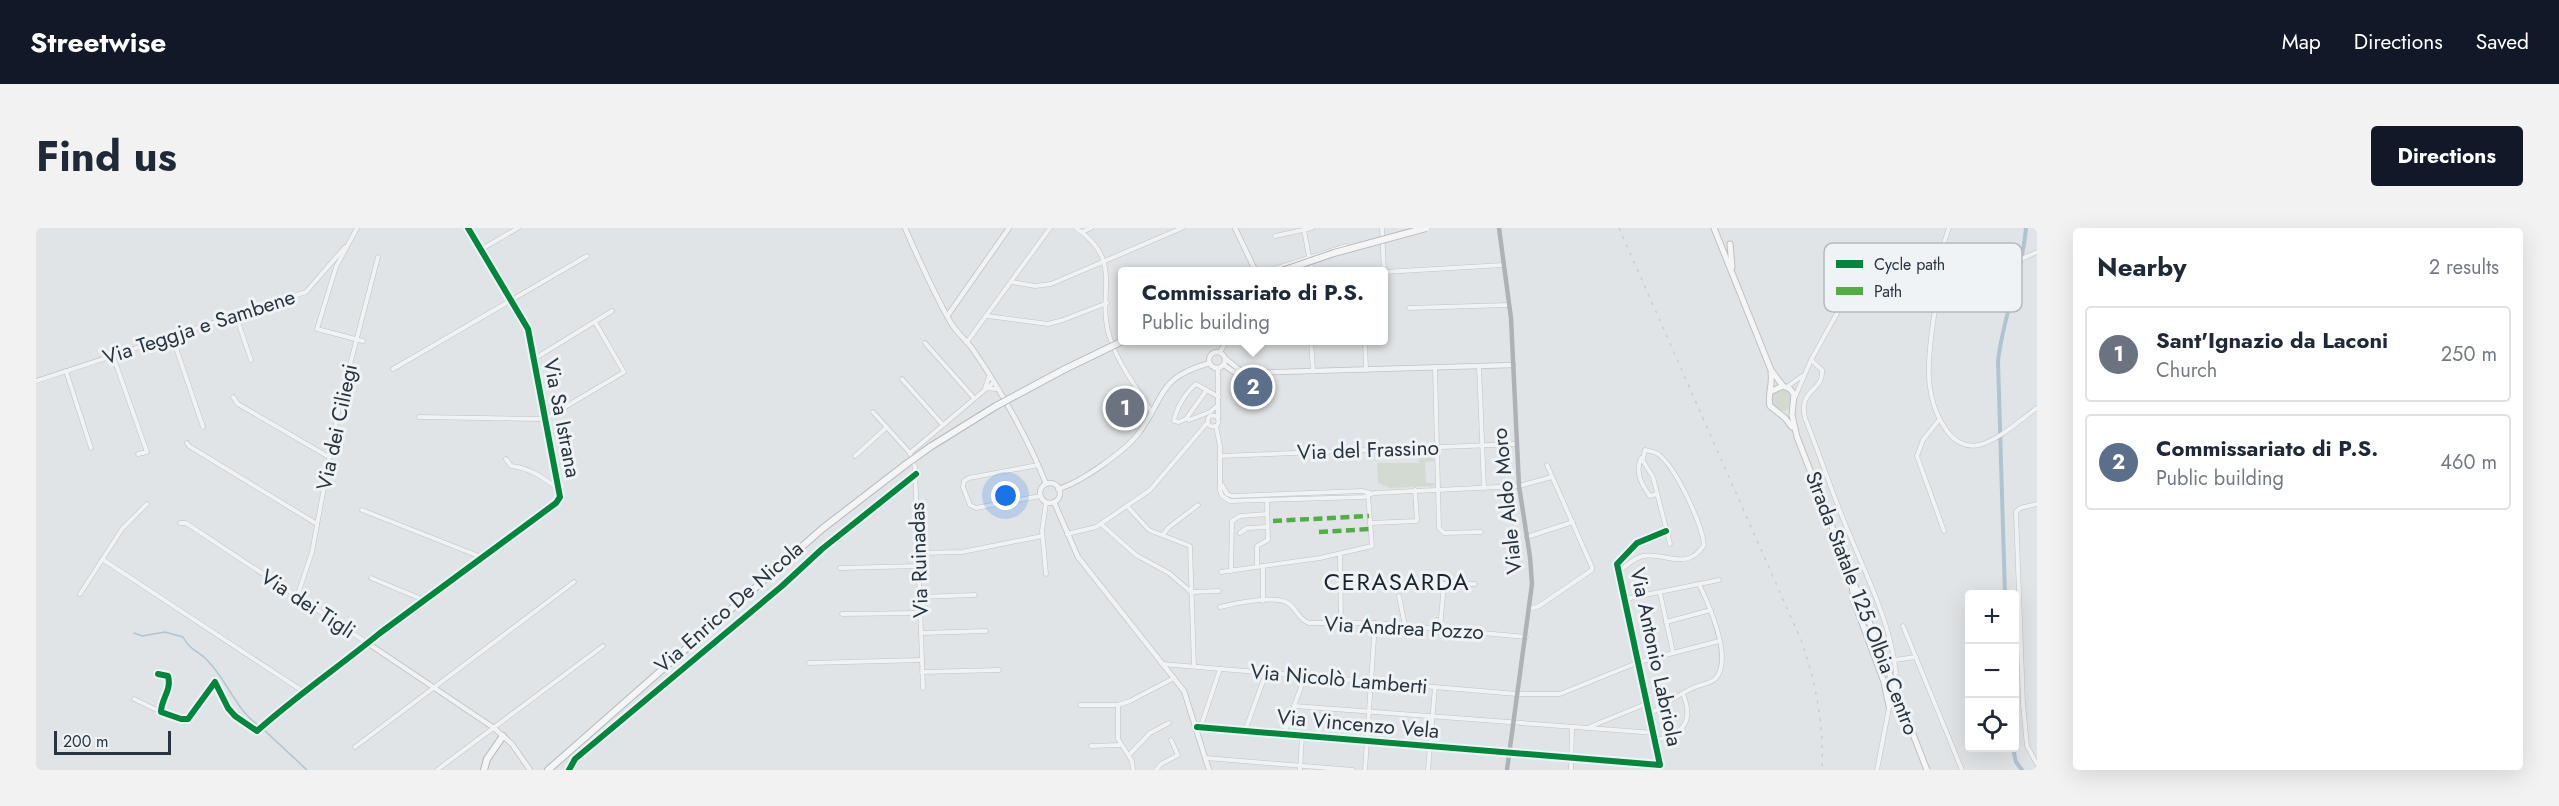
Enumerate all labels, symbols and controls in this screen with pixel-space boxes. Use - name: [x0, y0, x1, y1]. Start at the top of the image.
- text: Streetwise: [30, 22, 166, 63]
- text: Map: [2282, 27, 2321, 57]
- text: Directions: [2354, 27, 2443, 57]
- text: Saved: [2476, 27, 2529, 57]
- text: Find us: [36, 126, 177, 187]
- button: Directions: [2371, 126, 2523, 186]
- legend: [1824, 243, 2022, 312]
- text: Nearby: [2097, 248, 2186, 286]
- text: Cycle path: [1874, 253, 1945, 276]
- text: 2 results: [2429, 253, 2499, 282]
- popup: [1118, 267, 1388, 345]
- text: Commissariato di P.S.: [1142, 276, 1364, 308]
- text: Path: [1874, 280, 1902, 303]
- street label: Via Teggja e Sambene: [99, 282, 299, 372]
- text: Public building: [1142, 308, 1270, 337]
- text: Sant'Ignazio da Laconi: [2156, 324, 2388, 356]
- text: 1: [2113, 340, 2124, 369]
- text: 250 m: [2441, 340, 2497, 369]
- street label: Via Sa Istrana: [536, 356, 588, 480]
- text: Church: [2156, 356, 2217, 385]
- street label: Via dei Ciliegi: [309, 361, 365, 493]
- pin: 2: [1234, 364, 1272, 410]
- pin: 1: [1106, 386, 1144, 430]
- street label: Viale Aldo Moro: [1484, 427, 1530, 575]
- text: Commissariato di P.S.: [2156, 432, 2378, 464]
- street label: Via del Frassino: [1297, 433, 1439, 467]
- text: 2: [2112, 448, 2125, 477]
- text: 460 m: [2440, 448, 2497, 477]
- text: Public building: [2156, 464, 2284, 493]
- street label: Strada Statale 125 Olbia Centro: [1798, 467, 1926, 739]
- your location: [991, 481, 1020, 510]
- street label: Via Ruinadas: [902, 502, 936, 618]
- street label: Via Enrico De Nicola: [648, 534, 810, 680]
- street label: Via dei Tigli: [255, 562, 361, 646]
- district label: CERASARDA: [1324, 564, 1470, 599]
- street label: Via Antonio Labriola: [1622, 565, 1690, 749]
- map controls: [1965, 590, 2019, 752]
- button: +: [1965, 590, 2019, 644]
- street label: Via Andrea Pozzo: [1323, 609, 1485, 647]
- button: −: [1965, 644, 2019, 698]
- street label: Via Nicolò Lamberti: [1249, 656, 1429, 702]
- button: locate: [1965, 698, 2019, 752]
- street label: Via Vincenzo Vela: [1276, 702, 1440, 746]
- scale bar: [54, 728, 171, 756]
- text: 200 m: [63, 730, 109, 753]

